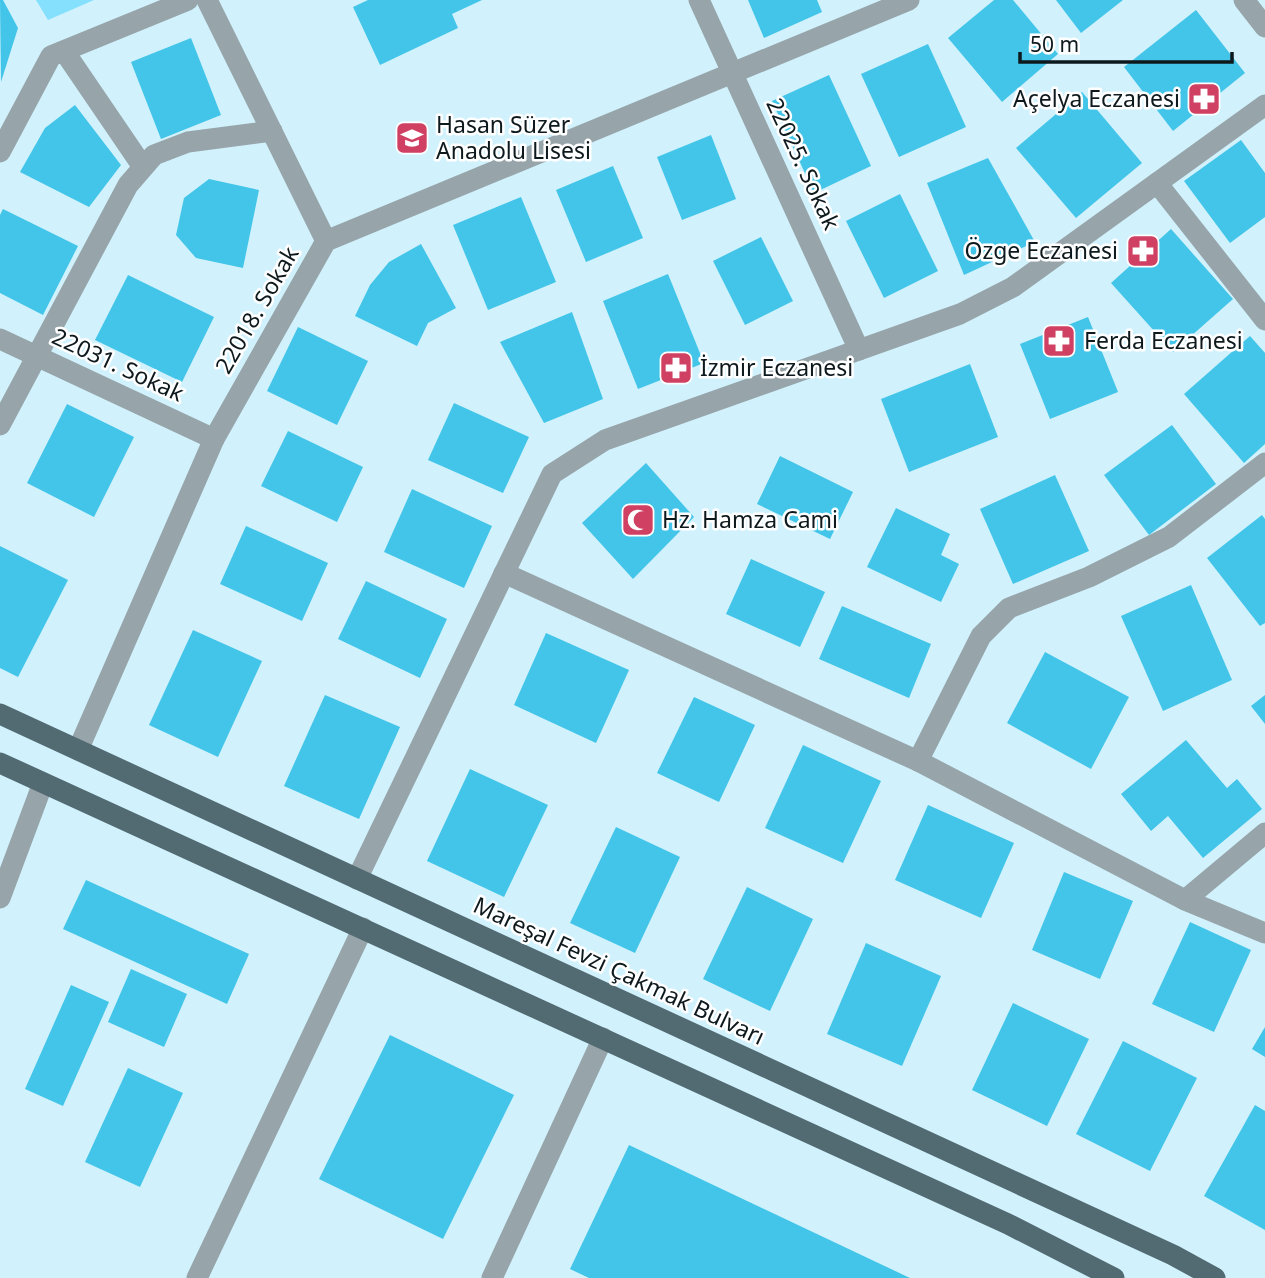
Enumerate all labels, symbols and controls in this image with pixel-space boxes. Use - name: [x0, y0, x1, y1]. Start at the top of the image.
- scale bar: [1020, 21, 1232, 65]
- text: 50 m: [1030, 30, 1079, 58]
- pharmacy icon: Açelya Eczanesi: [1185, 80, 1223, 118]
- place label: Açelya Eczanesi: [1013, 82, 1180, 114]
- street label: 22025. Sokak: [759, 92, 849, 235]
- place label: Hasan Süzer Anadolu Lisesi: [436, 108, 591, 166]
- school or university icon: Hasan Süzer Anadolu Lisesi: [393, 119, 431, 157]
- pharmacy icon: Özge Eczanesi: [1124, 232, 1162, 270]
- place label: Özge Eczanesi: [964, 234, 1118, 266]
- street label: 22018. Sokak: [207, 239, 306, 379]
- street label: 22031. Sokak: [47, 320, 190, 409]
- pharmacy icon: Ferda Eczanesi: [1040, 322, 1078, 360]
- place label: Ferda Eczanesi: [1084, 324, 1243, 356]
- pharmacy icon: İzmir Eczanesi: [657, 349, 695, 387]
- place label: İzmir Eczanesi: [700, 351, 853, 383]
- mosque icon: Hz. Hamza Cami: [619, 501, 657, 539]
- place label: Hz. Hamza Cami: [662, 503, 838, 535]
- street label: Mareşal Fevzi Çakmak Bulvarı: [469, 888, 770, 1052]

